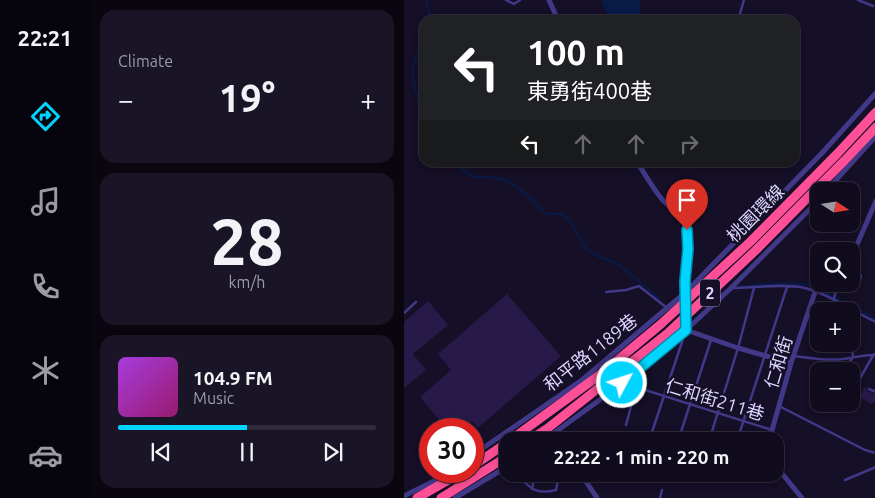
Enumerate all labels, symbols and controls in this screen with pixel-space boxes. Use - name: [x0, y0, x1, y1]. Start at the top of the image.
- text: 22:21: [17, 25, 73, 50]
- text: 100 m: [527, 32, 625, 72]
- icon: left: [444, 35, 509, 100]
- text: Climate: [118, 52, 173, 70]
- text: 19°: [219, 77, 275, 119]
- text: 東勇街400巷: [527, 78, 652, 103]
- text: −: [118, 84, 134, 115]
- text: +: [360, 84, 376, 115]
- icon: directions: [28, 99, 63, 134]
- icon: left: [516, 130, 544, 158]
- icon: ahead: [569, 130, 597, 158]
- icon: ahead: [622, 130, 650, 158]
- icon: right: [675, 130, 703, 158]
- pin: [666, 179, 708, 230]
- street label: 桃園環線: [722, 180, 788, 246]
- north arrow: [810, 182, 860, 232]
- map controls: [810, 182, 860, 412]
- icon: music: [28, 184, 63, 219]
- icon: arrive: [673, 186, 701, 214]
- text: 28: [210, 204, 284, 277]
- button: search: [810, 242, 860, 292]
- icon: phone: [28, 269, 63, 304]
- text: km/h: [229, 273, 265, 291]
- road number: 2: [700, 280, 720, 306]
- button: +: [810, 302, 860, 352]
- street label: 和平路1189巷: [539, 309, 641, 395]
- street label: 仁和街: [761, 333, 795, 391]
- icon: climate: [28, 353, 63, 388]
- position arrow: [595, 356, 647, 408]
- button: −: [810, 362, 860, 412]
- text: 104.9 FM: [193, 367, 273, 389]
- street label: 仁和街211巷: [663, 374, 767, 424]
- text: Music: [193, 389, 234, 407]
- speed limit sign: 30: [419, 418, 484, 483]
- icon: car: [28, 438, 63, 473]
- icon: previous: [147, 438, 175, 466]
- icon: pause: [233, 438, 261, 466]
- icon: next: [319, 438, 347, 466]
- text: 22:22 · 1 min · 220 m: [554, 446, 729, 468]

